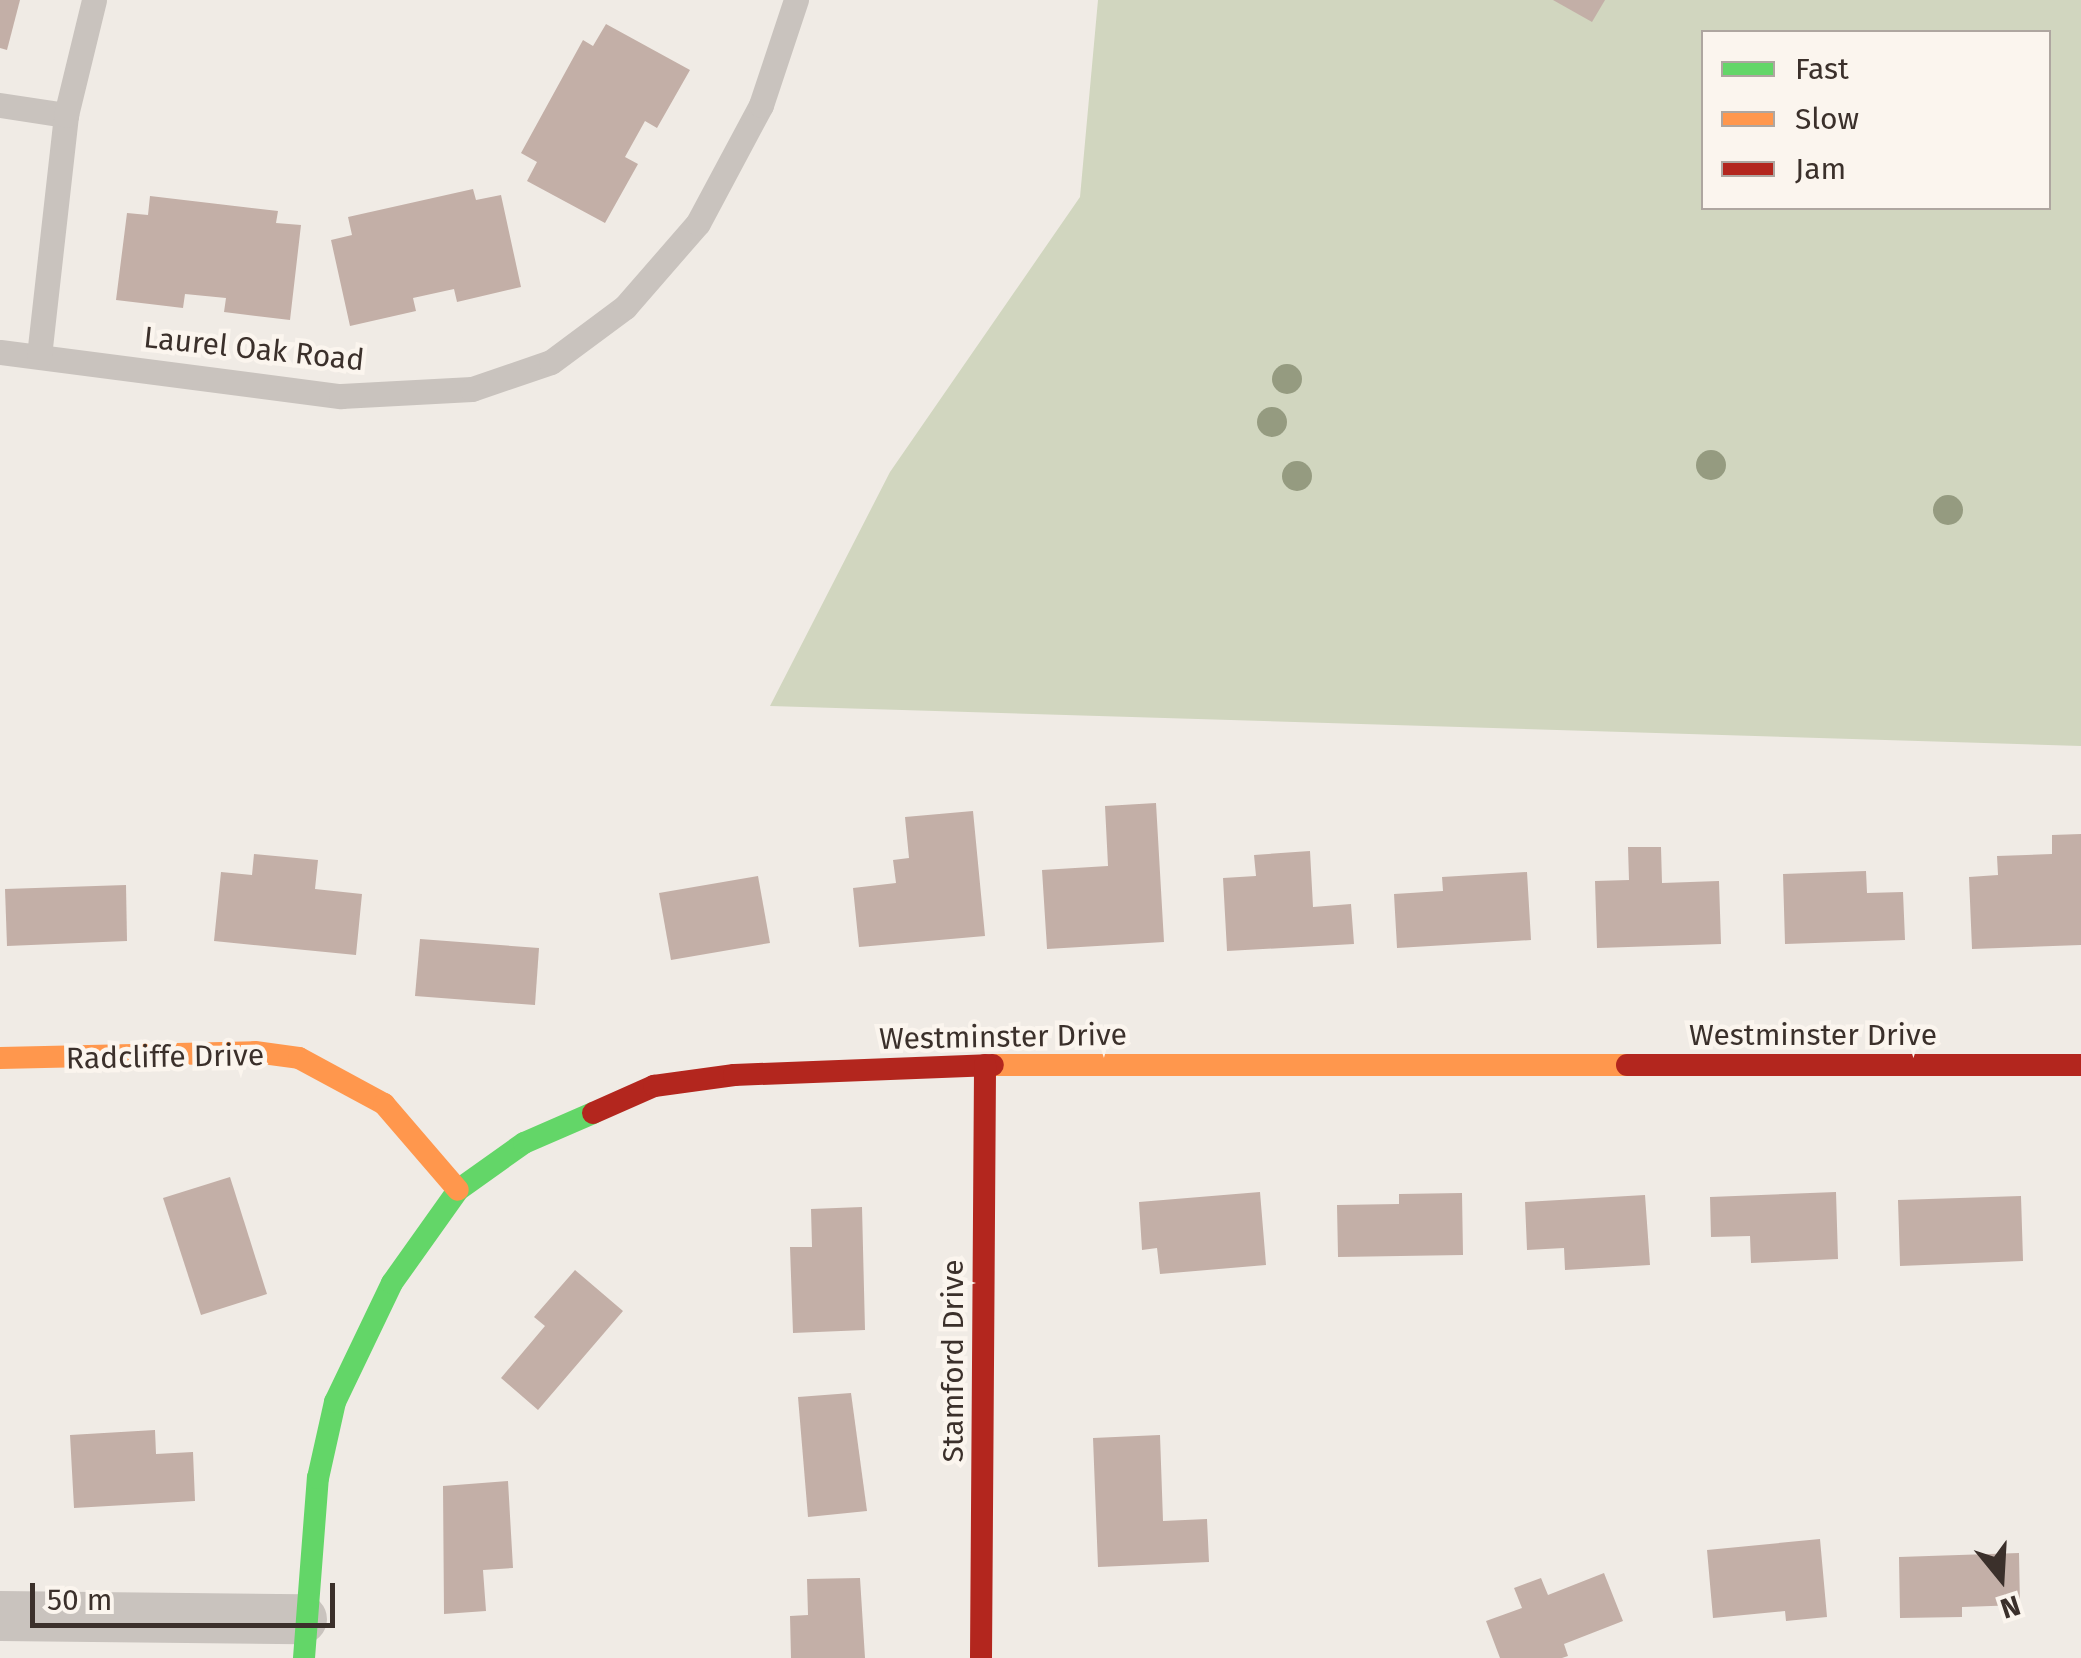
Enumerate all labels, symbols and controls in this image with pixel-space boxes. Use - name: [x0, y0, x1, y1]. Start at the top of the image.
- legend: [1701, 30, 2051, 210]
- text: Fast: [1795, 51, 1849, 87]
- text: Slow: [1795, 101, 1859, 137]
- text: Jam: [1795, 151, 1846, 187]
- street label: Laurel Oak Road: [142, 320, 366, 378]
- street label: Westminster Drive: [879, 1017, 1127, 1057]
- street label: Westminster Drive: [1689, 1017, 1937, 1053]
- street label: Radcliffe Drive: [66, 1037, 264, 1077]
- street label: Stamford Drive: [935, 1259, 971, 1463]
- north arrow: [1951, 1528, 2051, 1628]
- scale bar: [35, 1563, 340, 1625]
- text: 50 m: [47, 1582, 112, 1618]
- text: N: [1996, 1588, 2024, 1626]

